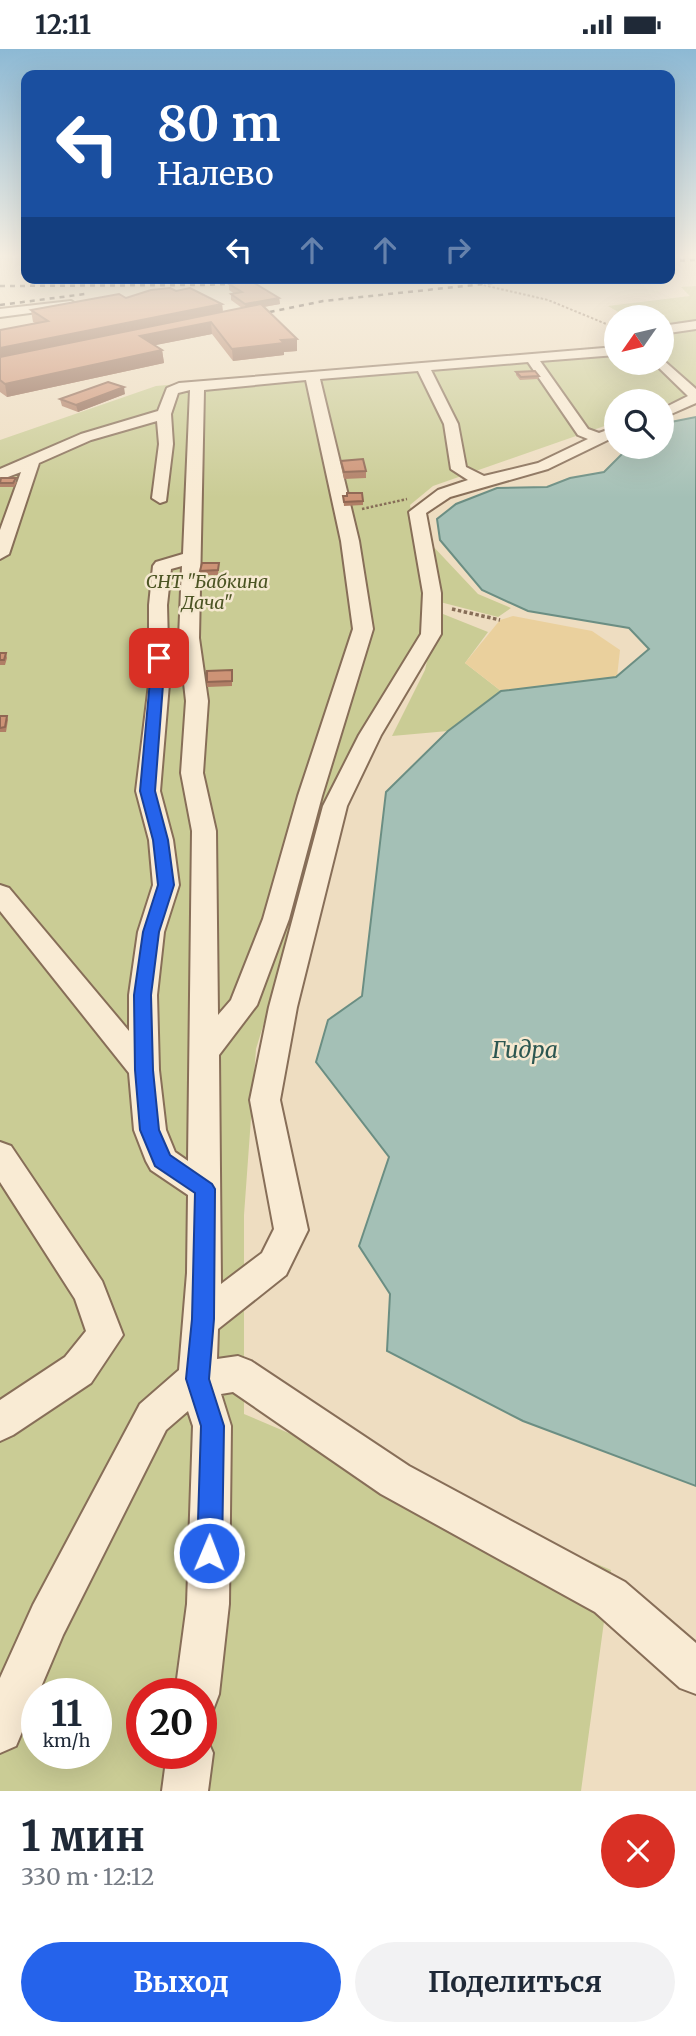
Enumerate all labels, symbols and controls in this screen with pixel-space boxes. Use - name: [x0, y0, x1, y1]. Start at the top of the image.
- text: 12:11: [35, 8, 91, 41]
- text: 80 m: [157, 93, 280, 154]
- icon: left: [42, 98, 133, 189]
- text: Налево: [157, 154, 274, 194]
- icon: left: [220, 231, 258, 269]
- icon: ahead: [293, 231, 331, 269]
- icon: ahead: [366, 231, 404, 269]
- icon: right: [439, 231, 477, 269]
- north arrow: [604, 305, 674, 375]
- map controls: [604, 305, 674, 459]
- button: search: [604, 389, 674, 459]
- park label: СНТ "Бабкина Дача": [146, 570, 268, 614]
- pin: [129, 628, 189, 688]
- icon: arrive: [140, 639, 178, 677]
- water label: Гидра: [492, 1035, 558, 1064]
- position arrow: [172, 1516, 246, 1590]
- speed limit sign: 20: [126, 1678, 217, 1769]
- text: 11: [51, 1692, 82, 1736]
- text: km/h: [43, 1729, 90, 1752]
- text: 1 мин: [21, 1810, 145, 1862]
- button: close: [601, 1814, 675, 1888]
- text: 330 m · 12:12: [21, 1862, 154, 1891]
- button: Выход: [21, 1942, 341, 2022]
- button: Поделиться: [355, 1942, 675, 2022]

